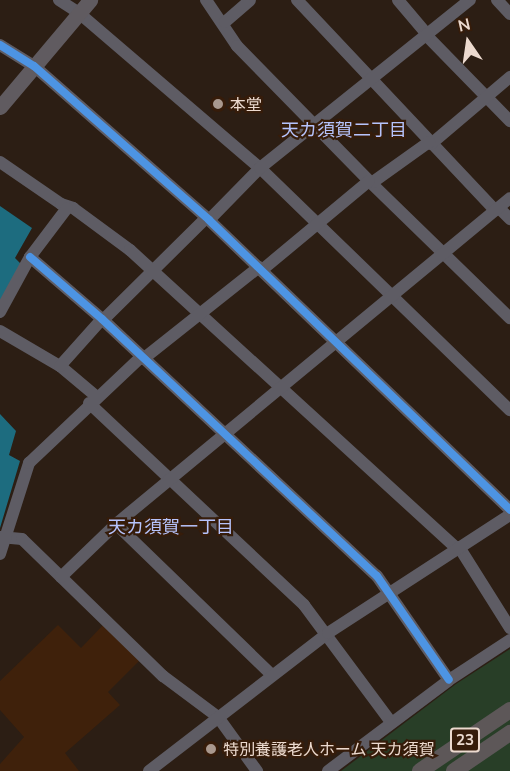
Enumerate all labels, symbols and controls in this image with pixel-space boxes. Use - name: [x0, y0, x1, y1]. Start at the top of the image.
- north arrow: [438, 12, 498, 72]
- text: N: [456, 13, 472, 36]
- place label: 本堂: [230, 94, 262, 114]
- marker: 本堂: [211, 97, 225, 111]
- district label: 天カ須賀二丁目: [281, 119, 407, 141]
- district label: 天カ須賀一丁目: [108, 516, 234, 538]
- road number: 23: [450, 728, 480, 752]
- place label: 特別養護老人ホーム 天カ須賀: [223, 739, 435, 759]
- marker: 特別養護老人ホーム 天カ須賀: [204, 742, 218, 756]

